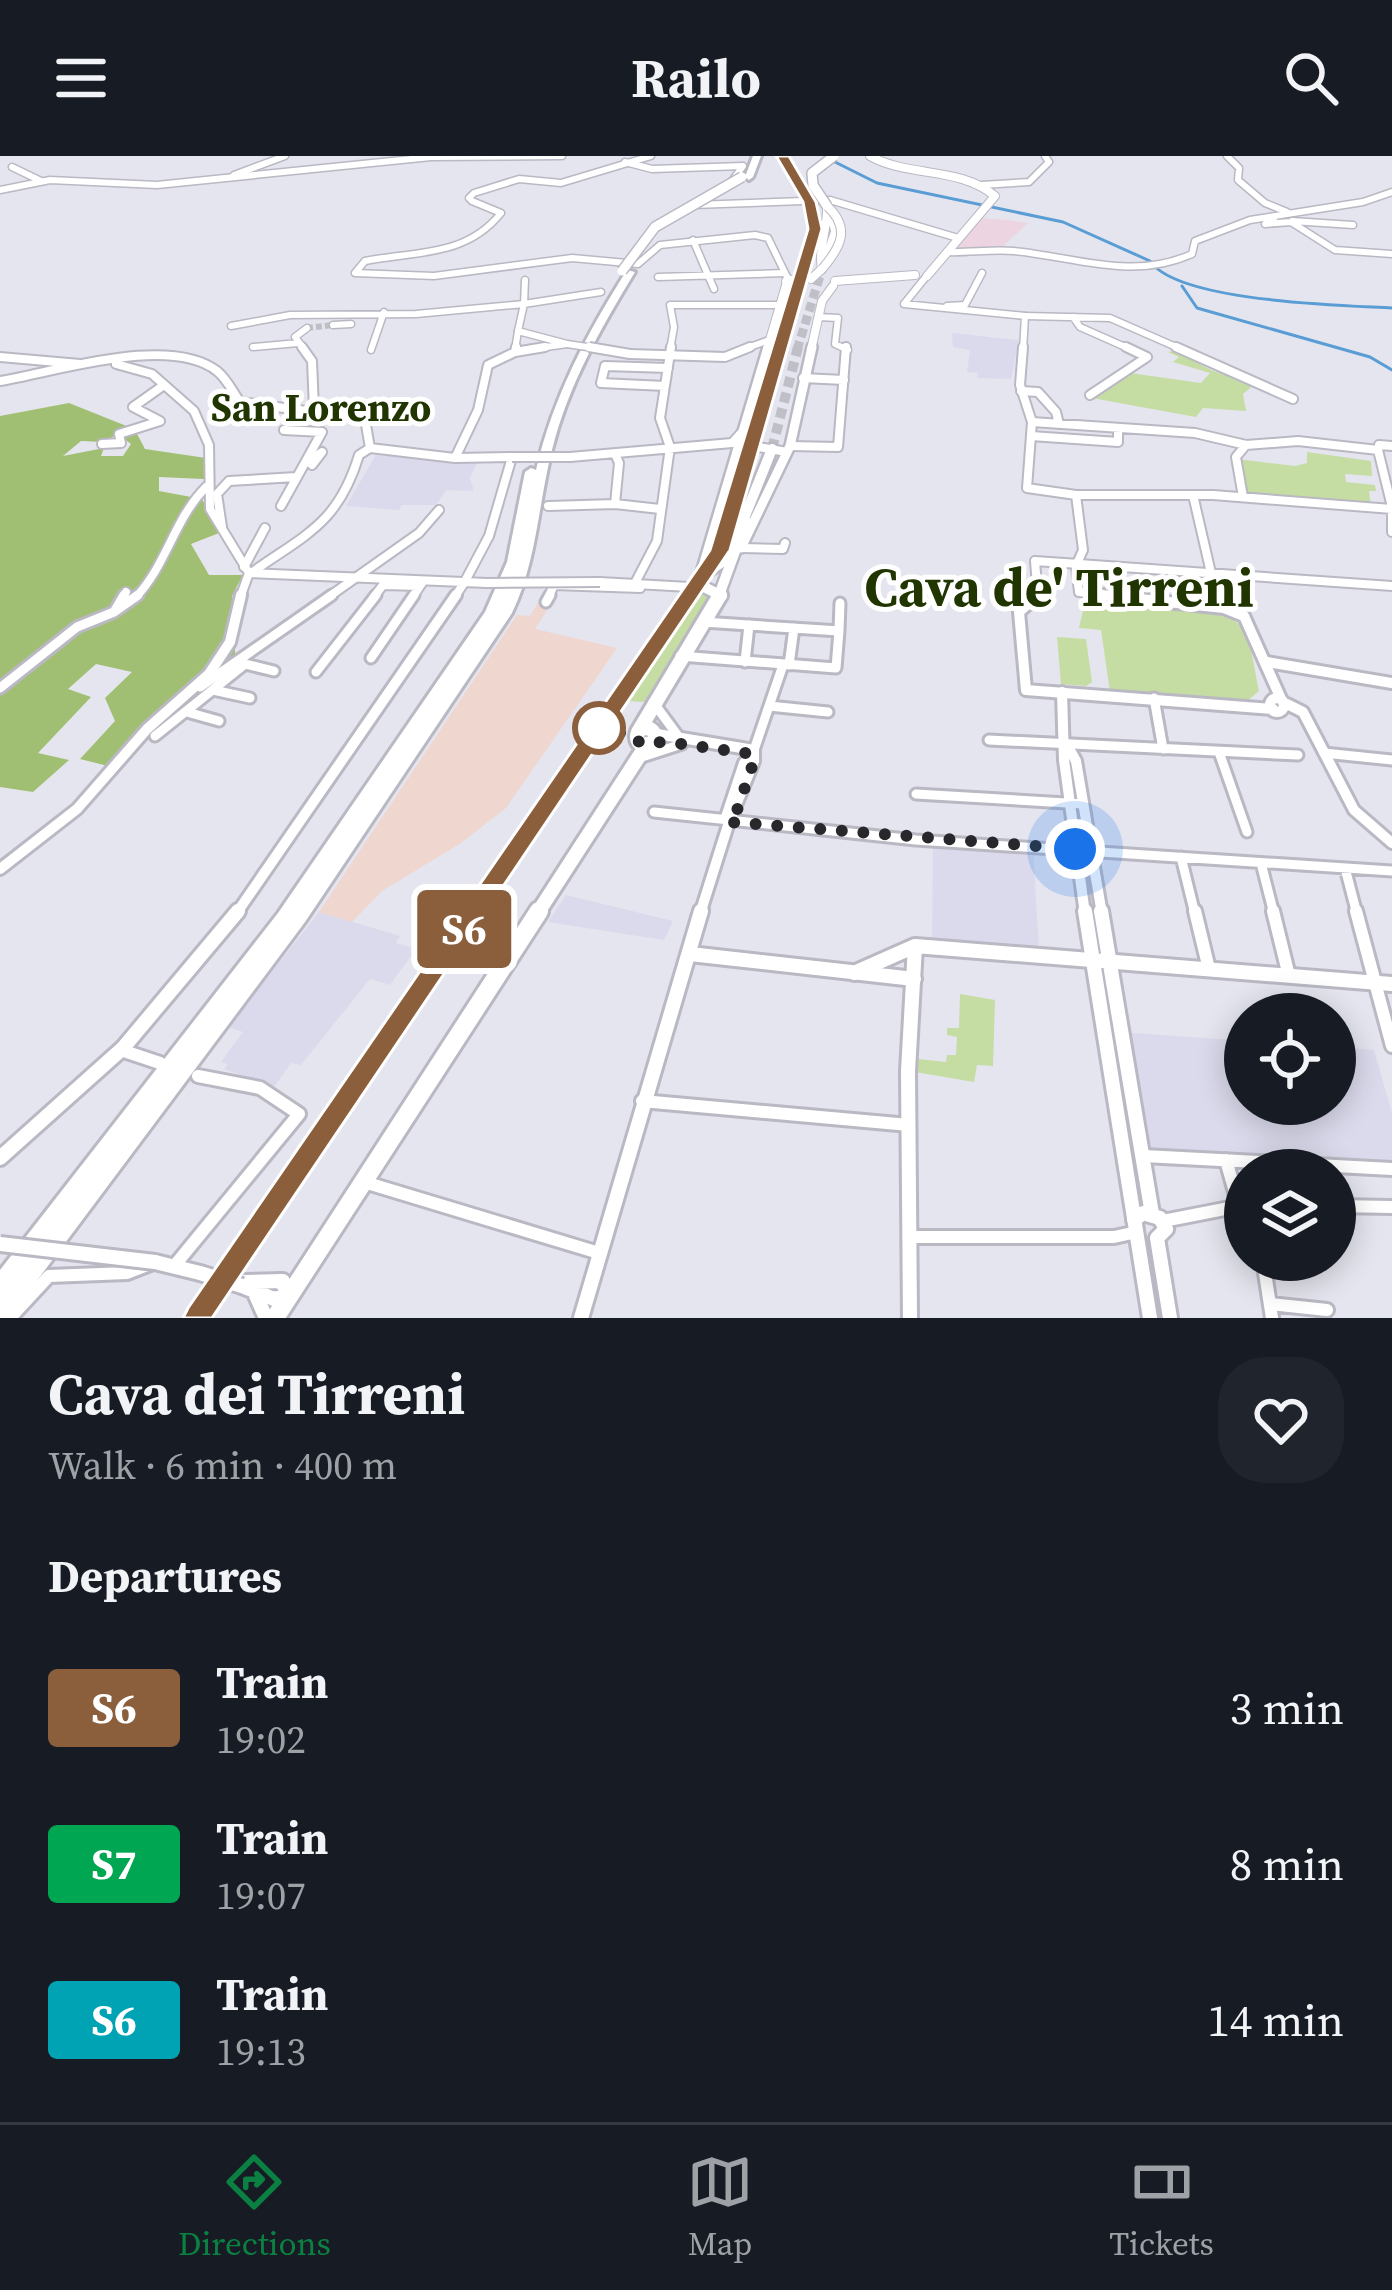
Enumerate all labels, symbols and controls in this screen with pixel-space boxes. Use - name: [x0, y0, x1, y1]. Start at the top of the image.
- text: Railo: [631, 41, 761, 115]
- icon: menu: [48, 45, 114, 111]
- icon: search: [1278, 45, 1344, 111]
- district label: San Lorenzo: [211, 381, 431, 434]
- district label: Cava de' Tirreni: [864, 550, 1254, 624]
- unlabelled marker: [574, 703, 624, 753]
- your location: [1045, 819, 1105, 879]
- line badge: S6: [410, 890, 518, 968]
- text: S6: [441, 900, 487, 958]
- map controls: [1224, 993, 1356, 1281]
- button: locate: [1224, 993, 1356, 1125]
- button: layers: [1224, 1149, 1356, 1281]
- text: Cava dei Tirreni: [48, 1355, 465, 1433]
- button: heart: [1218, 1357, 1344, 1483]
- text: Walk · 6 min · 400 m: [48, 1439, 397, 1492]
- text: Departures: [48, 1545, 282, 1607]
- text: Train: [216, 1651, 329, 1713]
- text: 3 min: [1230, 1677, 1344, 1739]
- text: S6: [91, 1679, 137, 1737]
- text: 19:02: [216, 1713, 306, 1766]
- text: Train: [216, 1807, 329, 1869]
- text: 8 min: [1230, 1833, 1344, 1895]
- text: S7: [91, 1835, 137, 1893]
- text: 19:07: [216, 1869, 306, 1922]
- text: Train: [216, 1963, 329, 2025]
- text: 14 min: [1207, 1989, 1344, 2051]
- text: S6: [91, 1991, 137, 2049]
- text: 19:13: [216, 2025, 306, 2078]
- tab: Directions: [178, 2149, 331, 2266]
- tab: Map: [687, 2149, 753, 2266]
- tab: Tickets: [1109, 2149, 1214, 2266]

